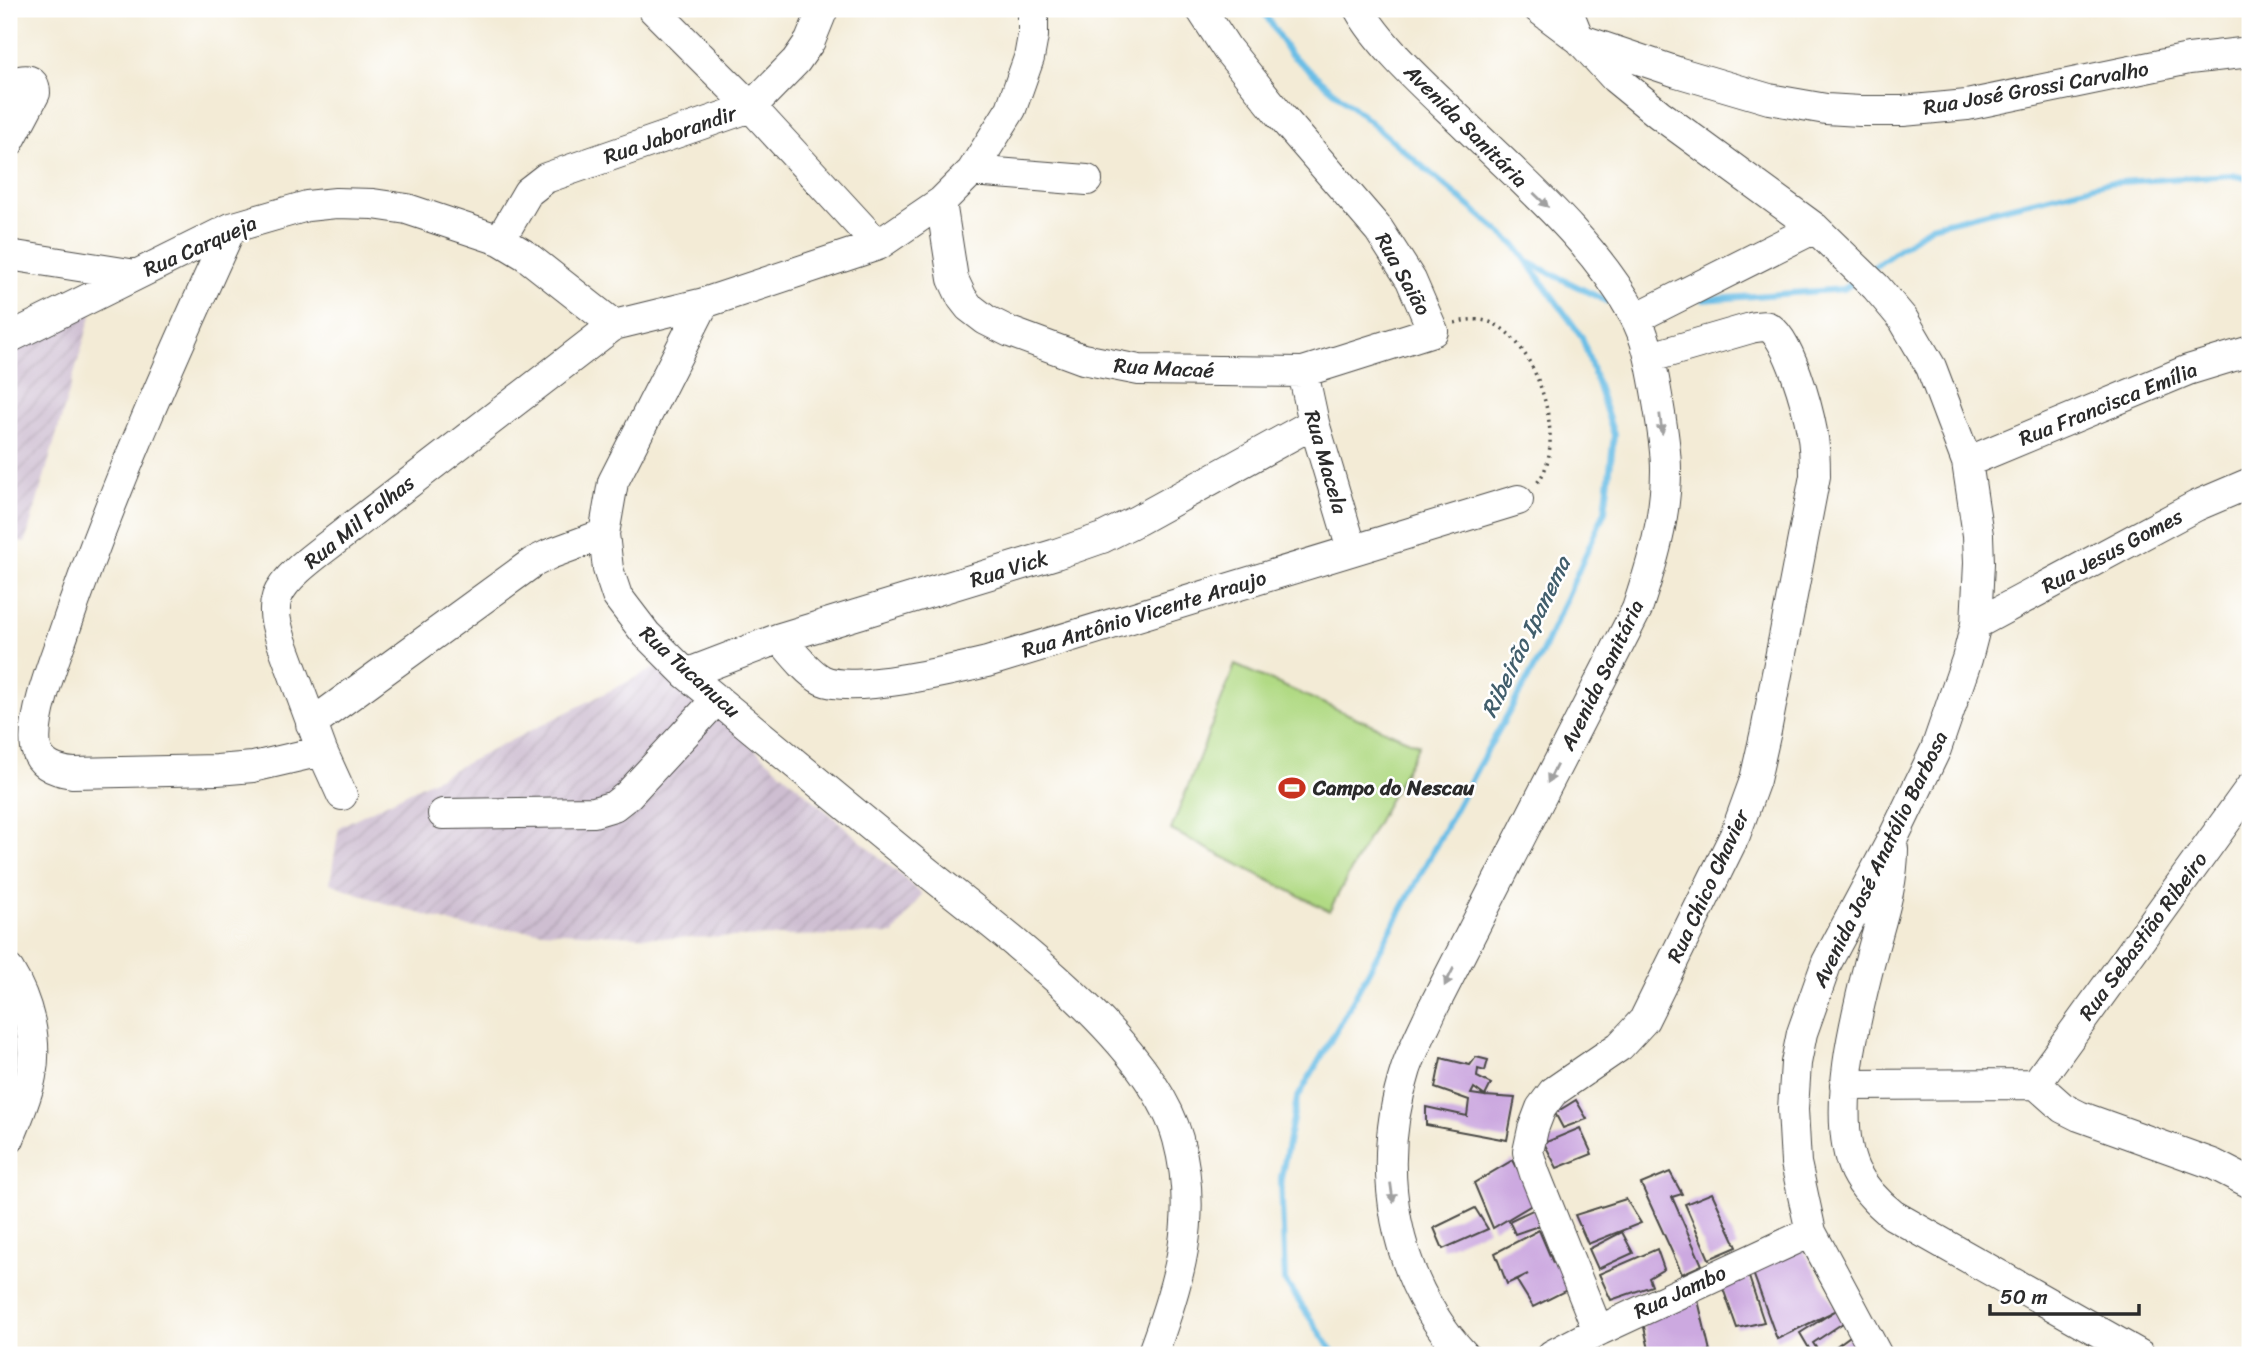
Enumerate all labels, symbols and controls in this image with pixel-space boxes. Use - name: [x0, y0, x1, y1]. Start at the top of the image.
- street label: Rua José Grossi Carvalho: [1920, 49, 2152, 127]
- street label: Avenida Sanitária: [1394, 54, 1538, 198]
- street label: Rua Jaborandir: [598, 94, 743, 176]
- one-way arrow: [1532, 191, 1549, 207]
- street label: Rua Carqueja: [137, 204, 264, 288]
- street label: Rua Saião: [1364, 225, 1442, 323]
- street label: Rua Macaé: [1113, 346, 1215, 390]
- street label: Rua Francisca Emília: [2013, 351, 2204, 457]
- street label: Rua Macela: [1293, 406, 1359, 519]
- one-way arrow: [1656, 413, 1667, 435]
- street label: Rua Mil Folhas: [295, 465, 423, 579]
- street label: Rua Jesus Gomes: [2034, 498, 2190, 604]
- street label: Rua Vick: [965, 539, 1053, 599]
- water label: Ribeirão Ipanema: [1469, 547, 1584, 725]
- street label: Rua Antônio Vicente Araujo: [1017, 559, 1271, 669]
- street label: Avenida Sanitária: [1549, 593, 1655, 758]
- street label: Rua Tucanucu: [631, 616, 749, 728]
- street label: Avenida José Anatólio Barbosa: [1801, 724, 1959, 995]
- one-way arrow: [1547, 765, 1559, 785]
- place label: Campo do Nescau: [1312, 769, 1475, 807]
- sports icon: Campo do Nescau: [1277, 773, 1307, 803]
- street label: Rua Chico Chavier: [1656, 802, 1761, 969]
- street label: Rua Sebastião Ribeiro: [2068, 843, 2218, 1029]
- one-way arrow: [1443, 967, 1454, 987]
- one-way arrow: [1387, 1182, 1398, 1204]
- street label: Rua Jambo: [1627, 1254, 1733, 1330]
- scale bar: [1990, 1273, 2138, 1317]
- text: 50 m: [2000, 1278, 2048, 1316]

